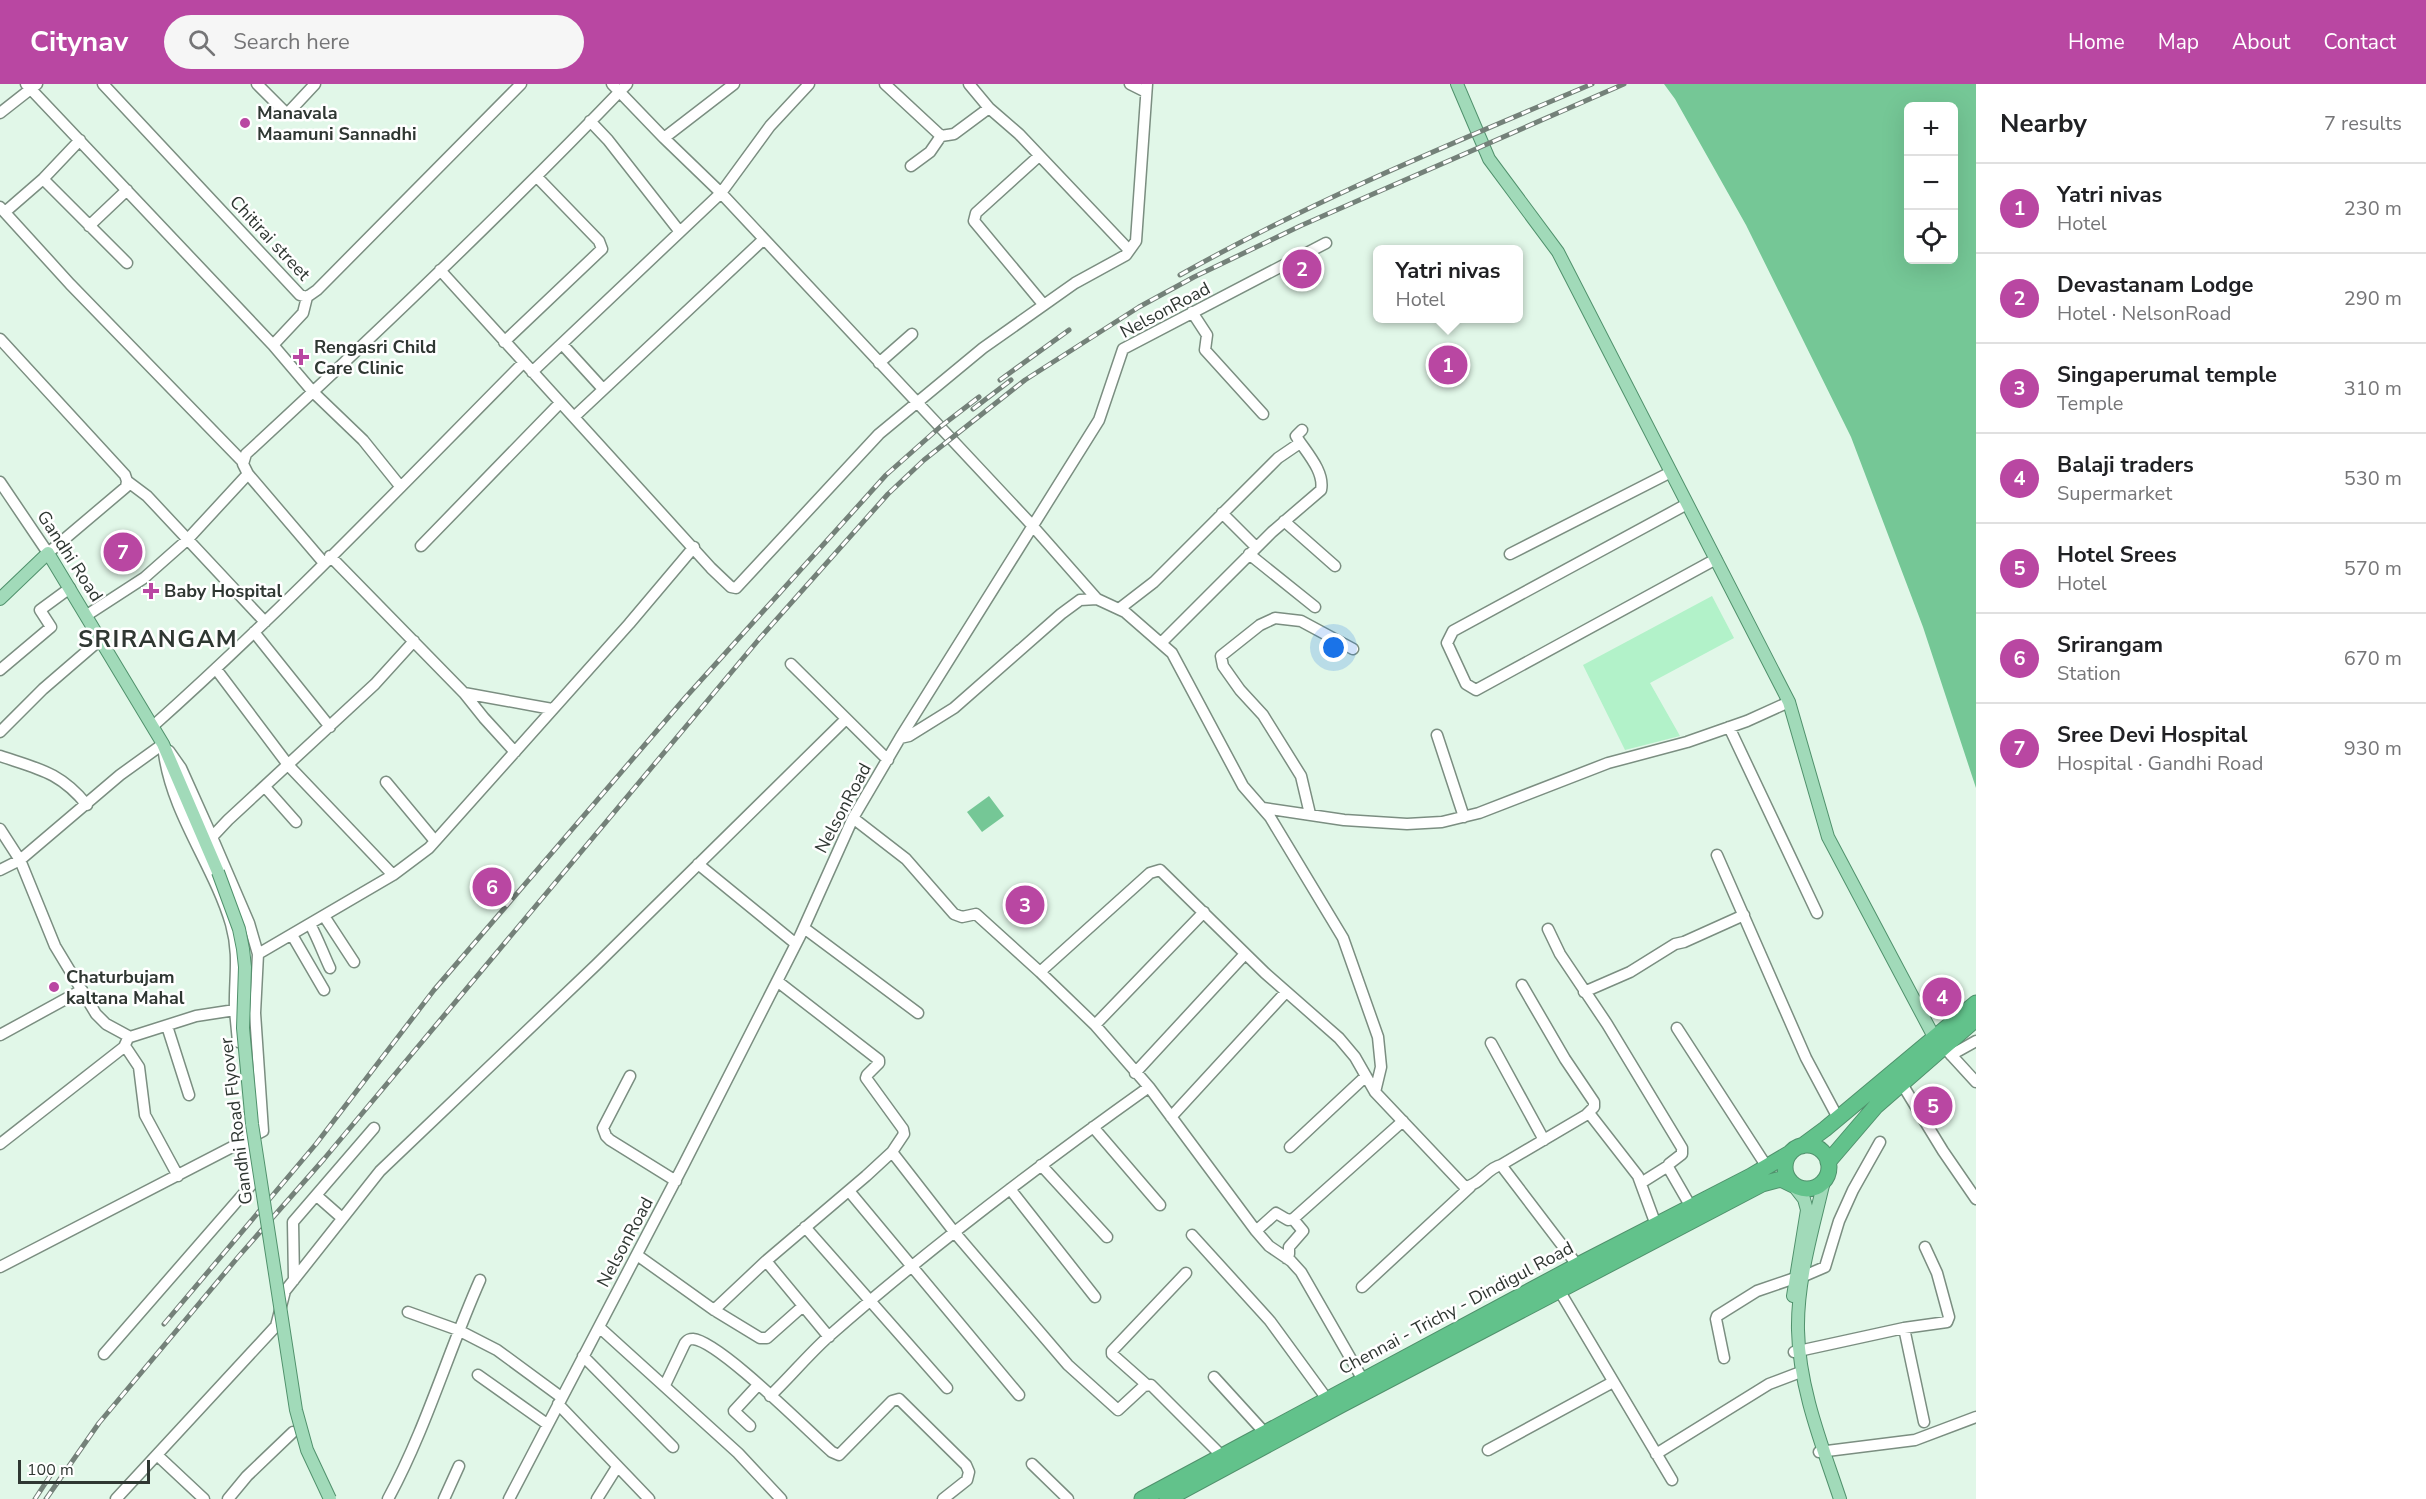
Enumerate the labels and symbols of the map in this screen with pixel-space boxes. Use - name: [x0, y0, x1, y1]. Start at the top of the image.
- place label: Manavala Maamuni Sannadhi: [257, 101, 417, 146]
- marker: Manavala Maamuni Sannadhi: [238, 116, 252, 130]
- street label: Chitirai street: [224, 190, 316, 286]
- pin: 2: [1282, 246, 1322, 291]
- street label: NelsonRoad: [1116, 276, 1214, 344]
- place label: Rengasri Child Care Clinic: [314, 335, 436, 380]
- pin: 1: [1428, 342, 1468, 388]
- marker: Rengasri Child Care Clinic: [292, 348, 310, 366]
- street label: Gandhi Road: [32, 506, 108, 606]
- pin: 7: [104, 530, 142, 574]
- place label: Baby Hospital: [164, 579, 282, 603]
- marker: Baby Hospital: [142, 582, 160, 600]
- district label: SRIRANGAM: [78, 623, 238, 655]
- your location: [1319, 633, 1348, 662]
- street label: NelsonRoad: [809, 759, 877, 857]
- pin: 6: [472, 864, 512, 910]
- pin: 3: [1006, 882, 1044, 928]
- place label: Chaturbujam kaltana Mahal: [66, 965, 185, 1010]
- pin: 4: [1922, 974, 1962, 1020]
- marker: Chaturbujam kaltana Mahal: [47, 980, 61, 994]
- street label: Gandhi Road Flyover: [214, 1036, 258, 1206]
- pin: 5: [1914, 1084, 1952, 1128]
- street label: NelsonRoad: [591, 1193, 659, 1291]
- street label: Chennai - Trichy - Dindigul Road: [1334, 1236, 1578, 1380]
- scale bar: [18, 1457, 150, 1484]

